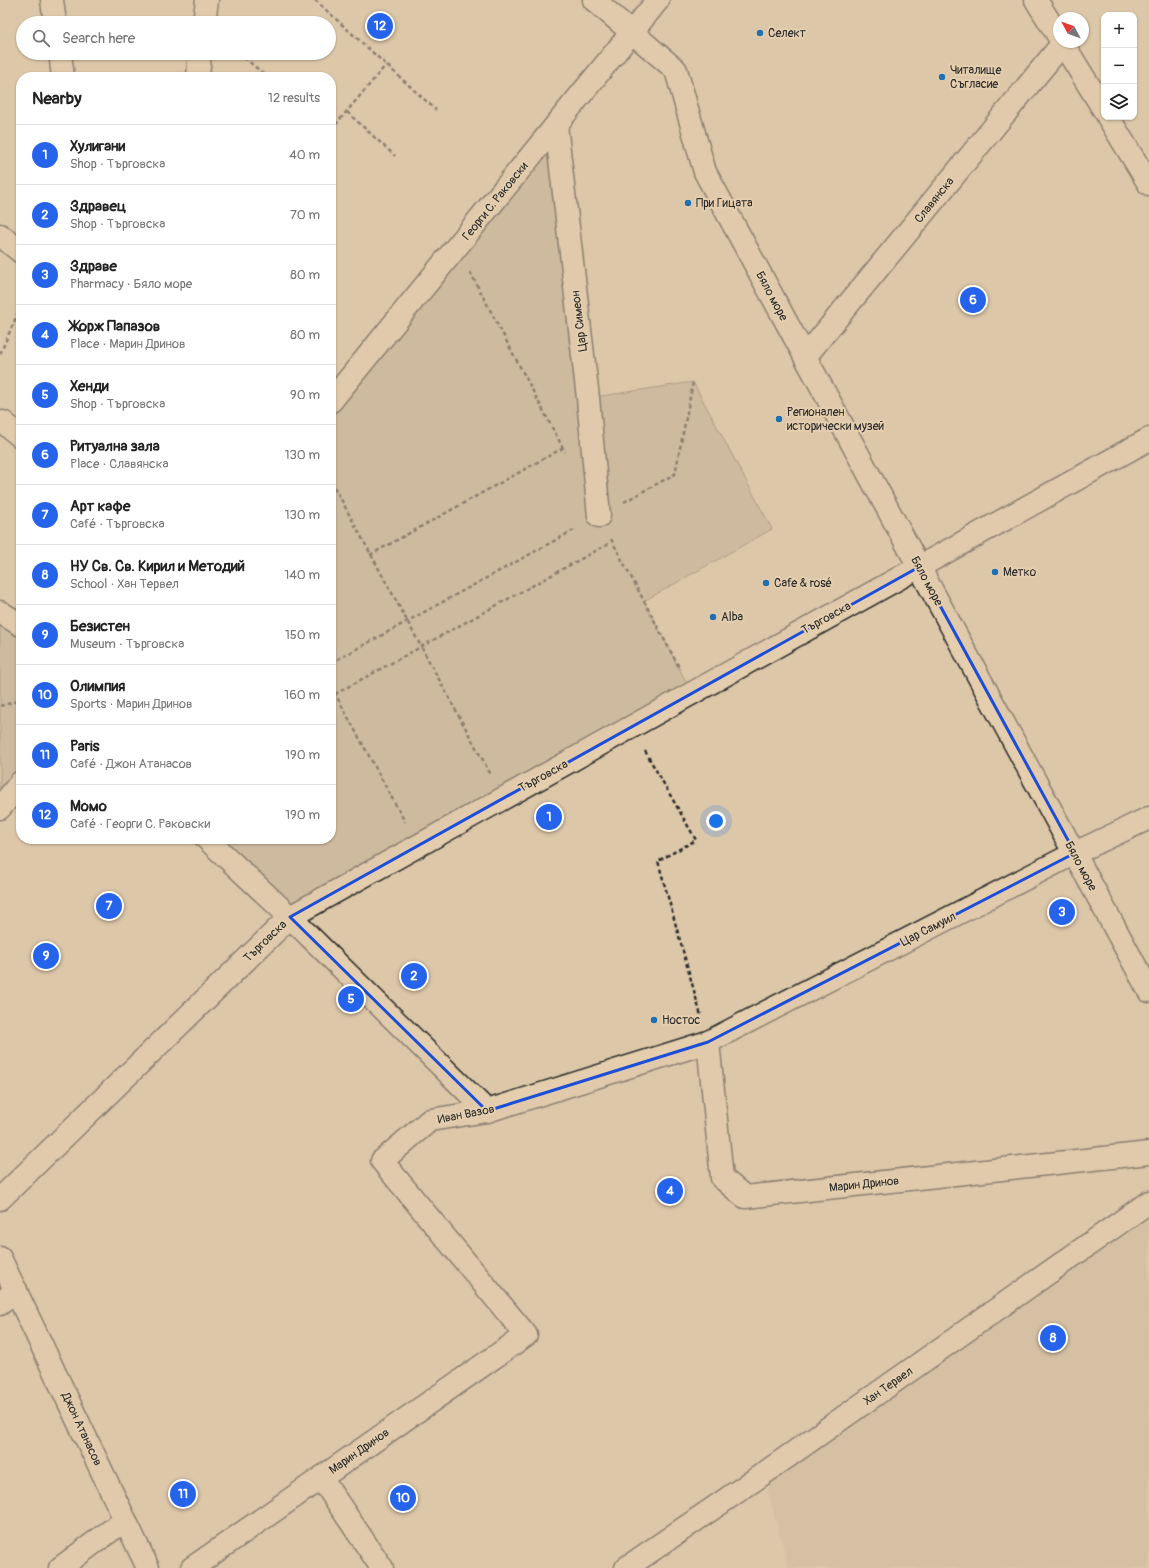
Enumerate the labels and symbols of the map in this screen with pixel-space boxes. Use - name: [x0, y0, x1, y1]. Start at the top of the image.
- pin: 12: [367, 11, 393, 41]
- north arrow: [1053, 12, 1089, 48]
- place label: Селект: [768, 26, 806, 41]
- marker: Селект: [755, 28, 765, 38]
- place label: Читалище Съгласие: [950, 63, 1001, 92]
- marker: Читалище Съгласие: [937, 72, 947, 82]
- street label: Георги С. Раковски: [459, 159, 532, 243]
- street label: Славянска: [911, 174, 958, 226]
- place label: При Гицата: [696, 196, 753, 211]
- marker: При Гицата: [683, 198, 693, 208]
- street label: Бяло море: [752, 269, 791, 324]
- pin: 6: [960, 285, 986, 315]
- street label: Цар Симеон: [568, 290, 591, 352]
- place label: Регионален исторически музей: [787, 405, 885, 434]
- marker: Регионален исторически музей: [774, 414, 784, 424]
- street label: Бяло море: [907, 554, 946, 609]
- place label: Метко: [1003, 565, 1037, 580]
- marker: Метко: [990, 567, 1000, 577]
- place label: Cafe & rosé: [774, 576, 832, 591]
- marker: Cafe & rosé: [761, 578, 771, 588]
- street label: Търговска: [799, 599, 854, 638]
- place label: Alba: [721, 610, 744, 625]
- marker: Alba: [708, 612, 718, 622]
- street label: Търговска: [516, 757, 571, 796]
- pin: 1: [536, 802, 562, 832]
- your location: [706, 811, 726, 831]
- street label: Бяло море: [1061, 839, 1100, 894]
- pin: 7: [96, 891, 122, 921]
- pin: 3: [1049, 897, 1075, 927]
- street label: Цар Самуил: [898, 909, 958, 950]
- street label: Търговска: [241, 917, 290, 966]
- pin: 9: [33, 941, 59, 971]
- pin: 2: [401, 961, 427, 991]
- pin: 5: [338, 984, 364, 1014]
- place label: Ностос: [662, 1013, 700, 1028]
- marker: Ностос: [649, 1015, 659, 1025]
- street label: Иван Вазов: [436, 1102, 496, 1127]
- street label: Марин Дринов: [828, 1173, 900, 1196]
- pin: 4: [657, 1176, 683, 1206]
- pin: 8: [1040, 1323, 1066, 1353]
- street label: Хан Тервел: [861, 1364, 916, 1409]
- street label: Джон Атанасов: [58, 1389, 105, 1468]
- street label: Марин Дринов: [326, 1425, 392, 1478]
- pin: 11: [170, 1479, 196, 1509]
- pin: 10: [390, 1483, 416, 1513]

